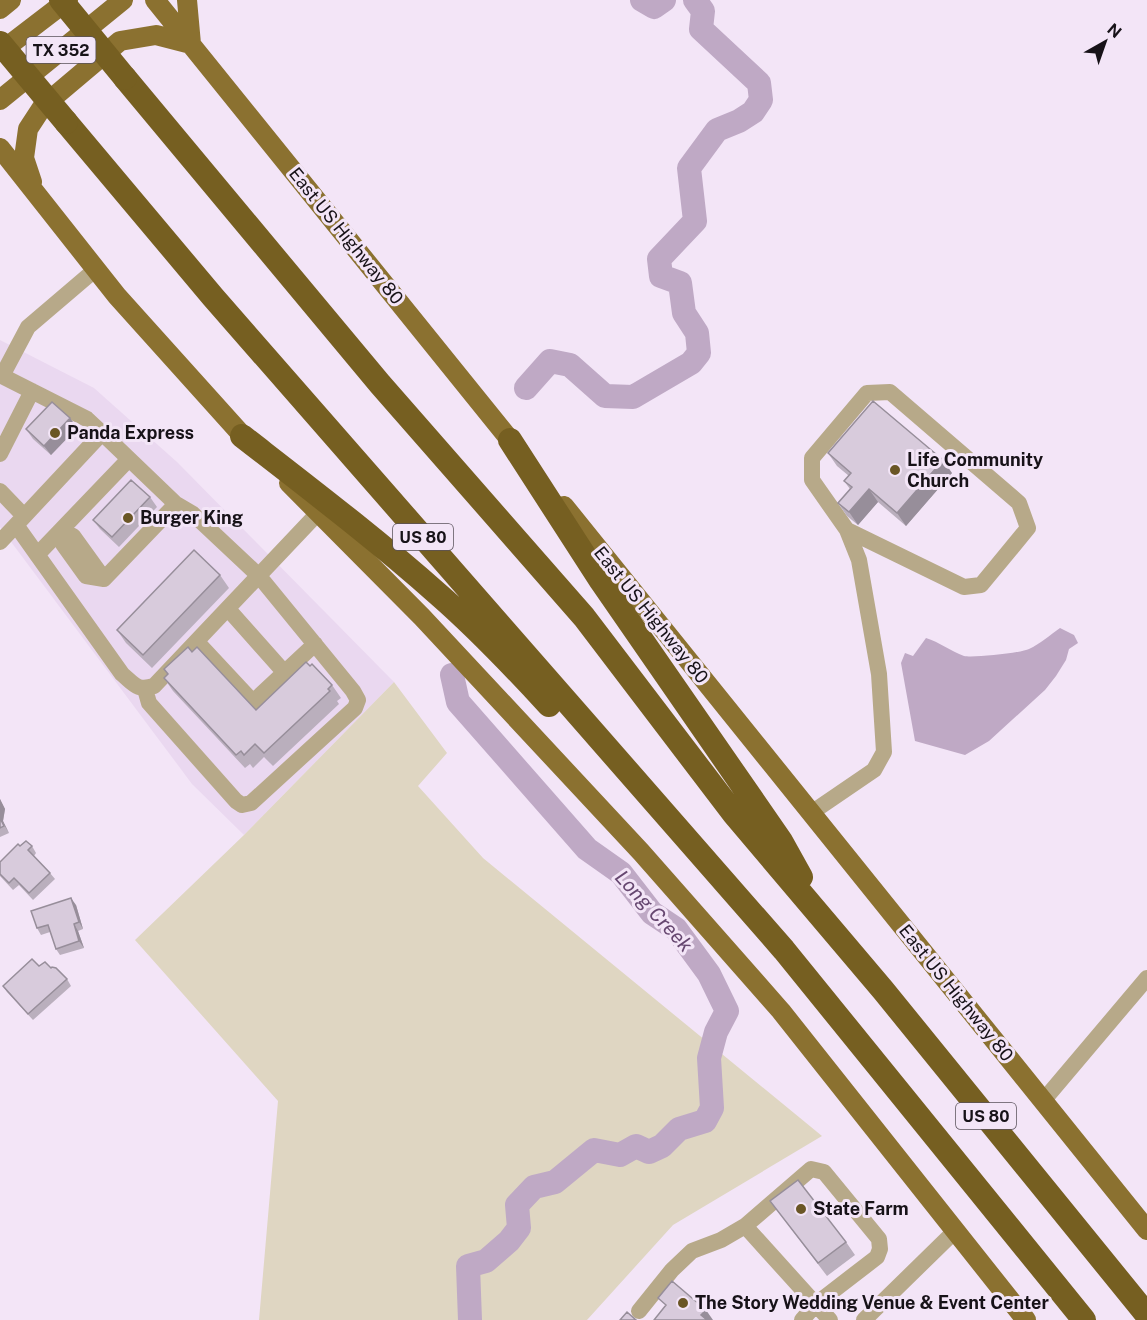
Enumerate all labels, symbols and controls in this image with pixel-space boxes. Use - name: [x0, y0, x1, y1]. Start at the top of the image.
- north arrow: [1075, 12, 1135, 72]
- text: N: [1103, 20, 1125, 42]
- road number: TX 352: [26, 37, 96, 63]
- street label: East US Highway 80: [285, 163, 408, 308]
- place label: Panda Express: [67, 422, 194, 443]
- marker: Panda Express: [48, 426, 62, 440]
- place label: Life Community Church: [907, 449, 1043, 491]
- marker: Life Community Church: [888, 463, 902, 477]
- place label: Burger King: [140, 507, 243, 528]
- marker: Burger King: [121, 511, 135, 525]
- road number: US 80: [393, 524, 453, 550]
- street label: East US Highway 80: [590, 542, 713, 687]
- water label: Long Creek: [610, 865, 698, 957]
- street label: East US Highway 80: [895, 920, 1018, 1065]
- road number: US 80: [956, 1103, 1016, 1129]
- place label: State Farm: [813, 1198, 909, 1219]
- marker: State Farm: [794, 1202, 808, 1216]
- place label: The Story Wedding Venue & Event Center: [695, 1292, 1049, 1313]
- marker: The Story Wedding Venue & Event Center: [676, 1296, 690, 1310]

